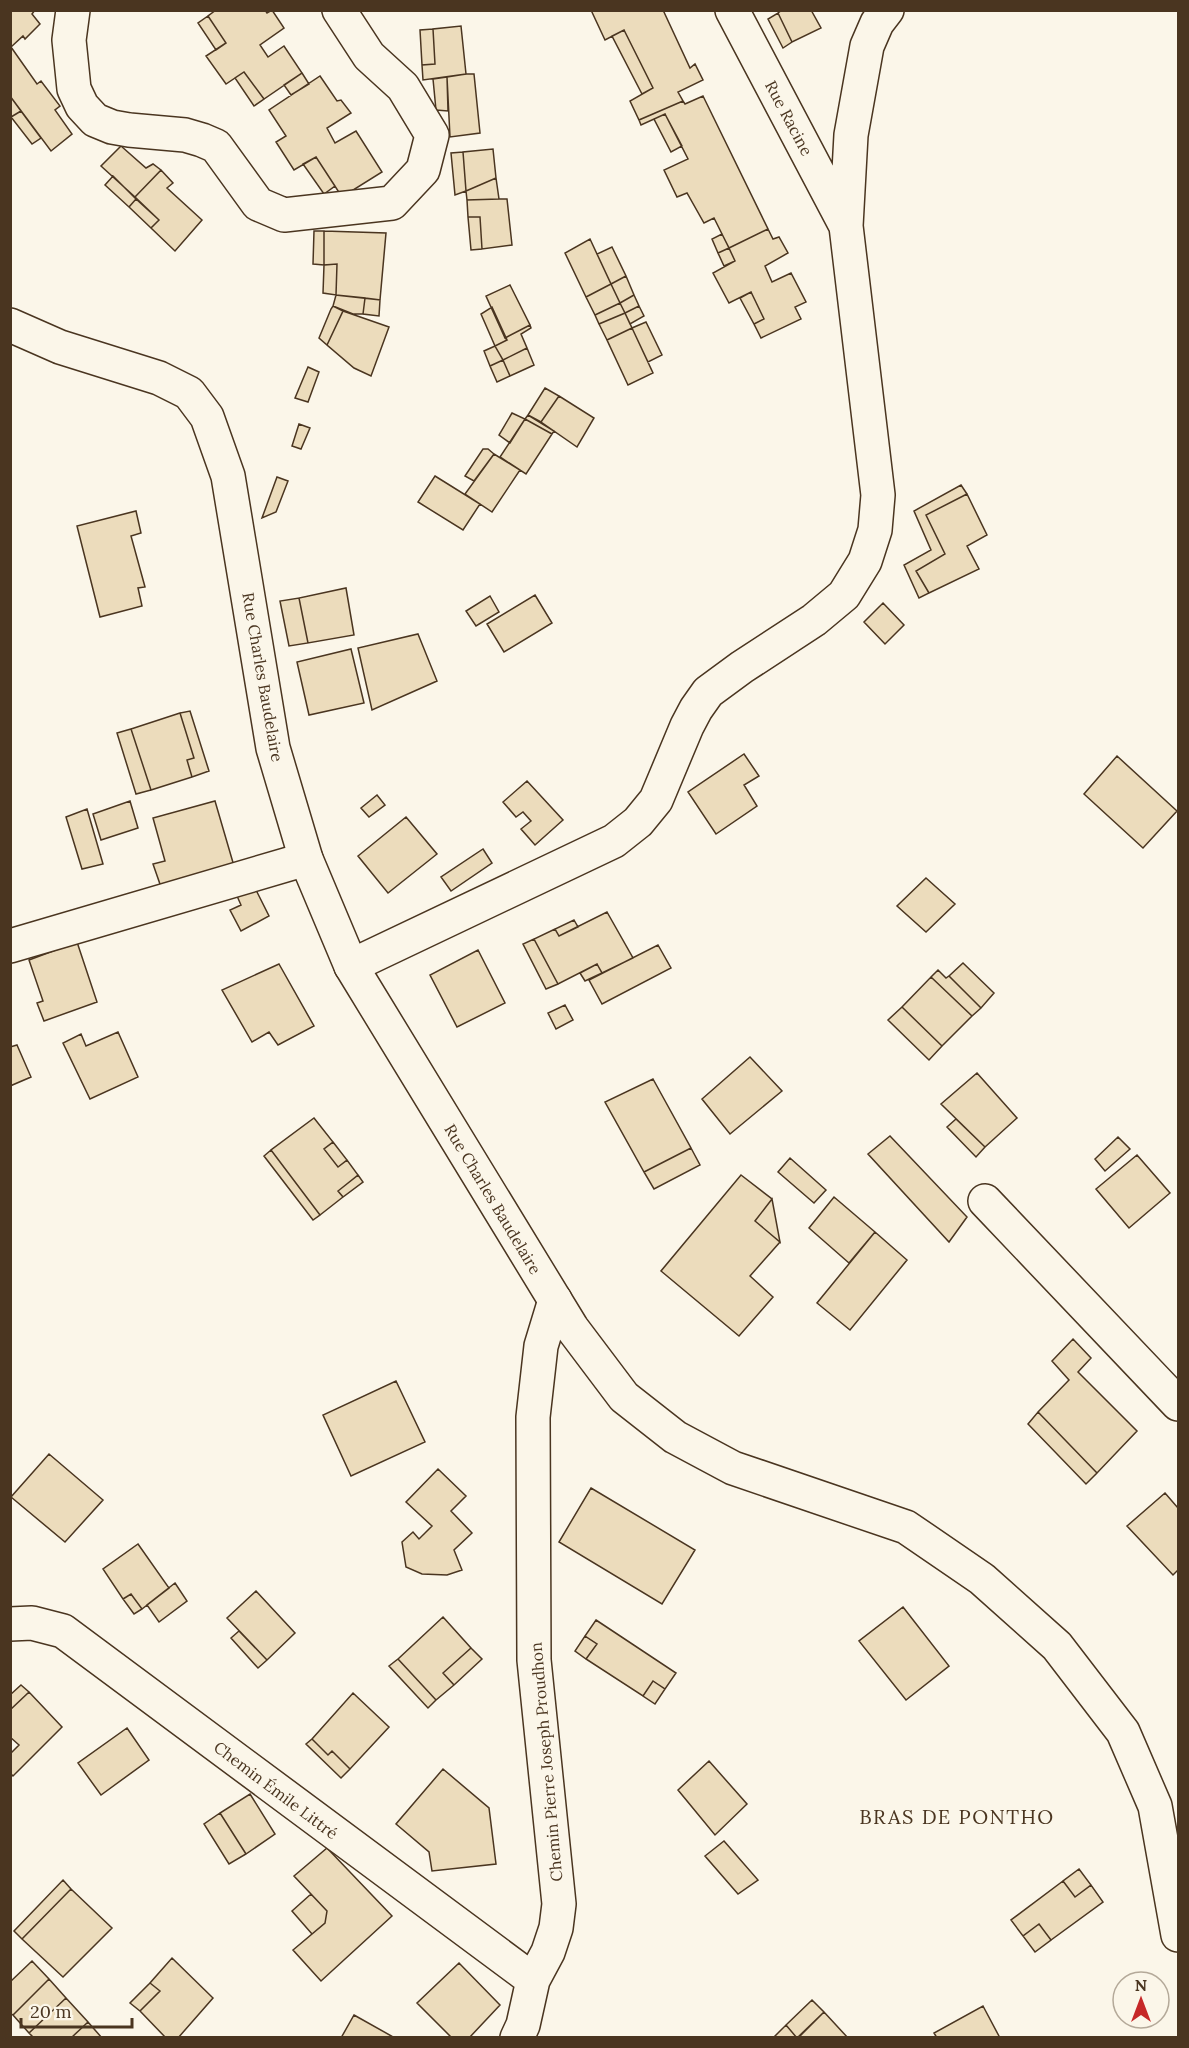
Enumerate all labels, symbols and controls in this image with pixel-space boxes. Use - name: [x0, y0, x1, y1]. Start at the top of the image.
- street label: Rue Racine: [761, 77, 817, 159]
- street label: Rue Charles Baudelaire: [238, 591, 288, 764]
- street label: Rue Charles Baudelaire: [440, 1120, 546, 1278]
- street label: Chemin Pierre Joseph Proudhon: [526, 1641, 566, 1882]
- street label: Chemin Émile Littré: [210, 1737, 342, 1843]
- district label: BRAS DE PONTHO: [859, 1804, 1055, 1829]
- north arrow: [1111, 1970, 1171, 2030]
- text: N: [1135, 1975, 1147, 1995]
- scale bar: [21, 1991, 132, 2029]
- text: 20 m: [30, 2000, 72, 2023]

